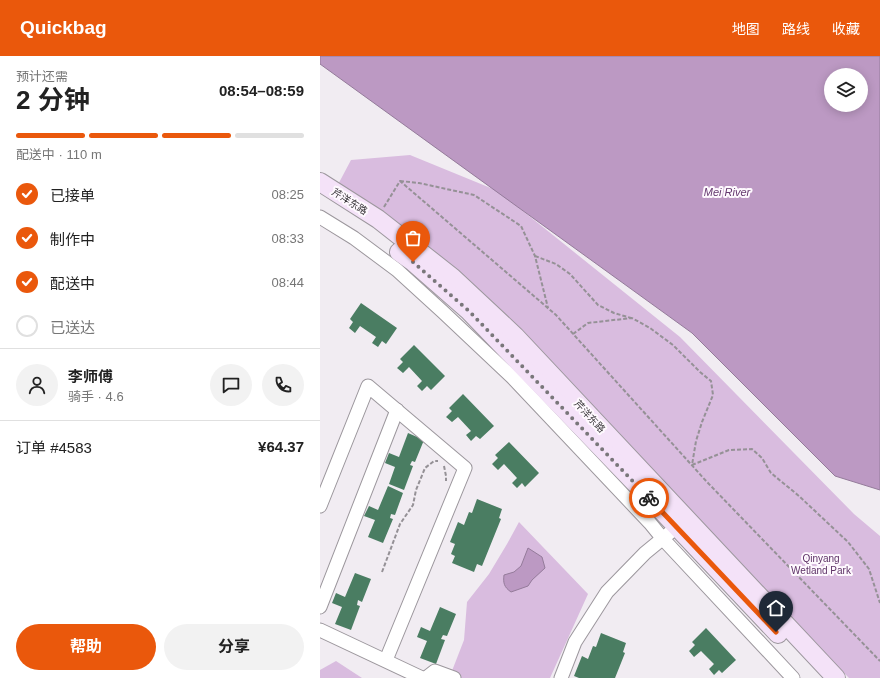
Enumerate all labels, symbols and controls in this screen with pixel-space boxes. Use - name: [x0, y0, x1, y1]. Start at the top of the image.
- text: Quickbag: [20, 17, 107, 38]
- text: 地图: [732, 21, 760, 37]
- text: 路线: [782, 21, 810, 37]
- text: 收藏: [832, 21, 860, 37]
- map controls: [824, 68, 868, 112]
- button: layers: [824, 68, 868, 112]
- text: 预计还需: [16, 69, 68, 84]
- text: 08:54–08:59: [219, 82, 304, 99]
- text: 2 分钟: [16, 85, 90, 115]
- text: 配送中 · 110 m: [16, 147, 102, 162]
- icon: check: [16, 183, 38, 205]
- street label: 芹洋东路: [330, 186, 370, 217]
- water label: Mei River: [704, 186, 752, 198]
- text: 已接单: [50, 187, 95, 204]
- text: 08:25: [271, 187, 304, 202]
- pin: [396, 221, 430, 262]
- icon: check: [16, 227, 38, 249]
- icon: bag: [402, 227, 424, 249]
- text: 制作中: [50, 231, 95, 248]
- text: 08:33: [271, 231, 304, 246]
- icon: check: [16, 271, 38, 293]
- text: 配送中: [50, 275, 95, 292]
- text: 08:44: [271, 275, 304, 290]
- text: 已送达: [50, 319, 95, 336]
- button: person: [16, 364, 58, 406]
- button: chat: [210, 364, 252, 406]
- button: phone: [262, 364, 304, 406]
- text: 李师傅: [68, 368, 113, 385]
- text: 骑手 · 4.6: [68, 389, 124, 404]
- street label: 芹洋东路: [572, 398, 607, 435]
- text: ¥64.37: [258, 438, 304, 455]
- text: 订单 #4583: [16, 439, 92, 456]
- courier: [629, 478, 669, 518]
- icon: bike: [638, 487, 660, 509]
- park label: Qinyang Wetland Park: [791, 553, 852, 576]
- pin: [759, 591, 793, 632]
- icon: home: [765, 597, 787, 619]
- button: 帮助: [16, 624, 156, 670]
- button: 分享: [164, 624, 304, 670]

